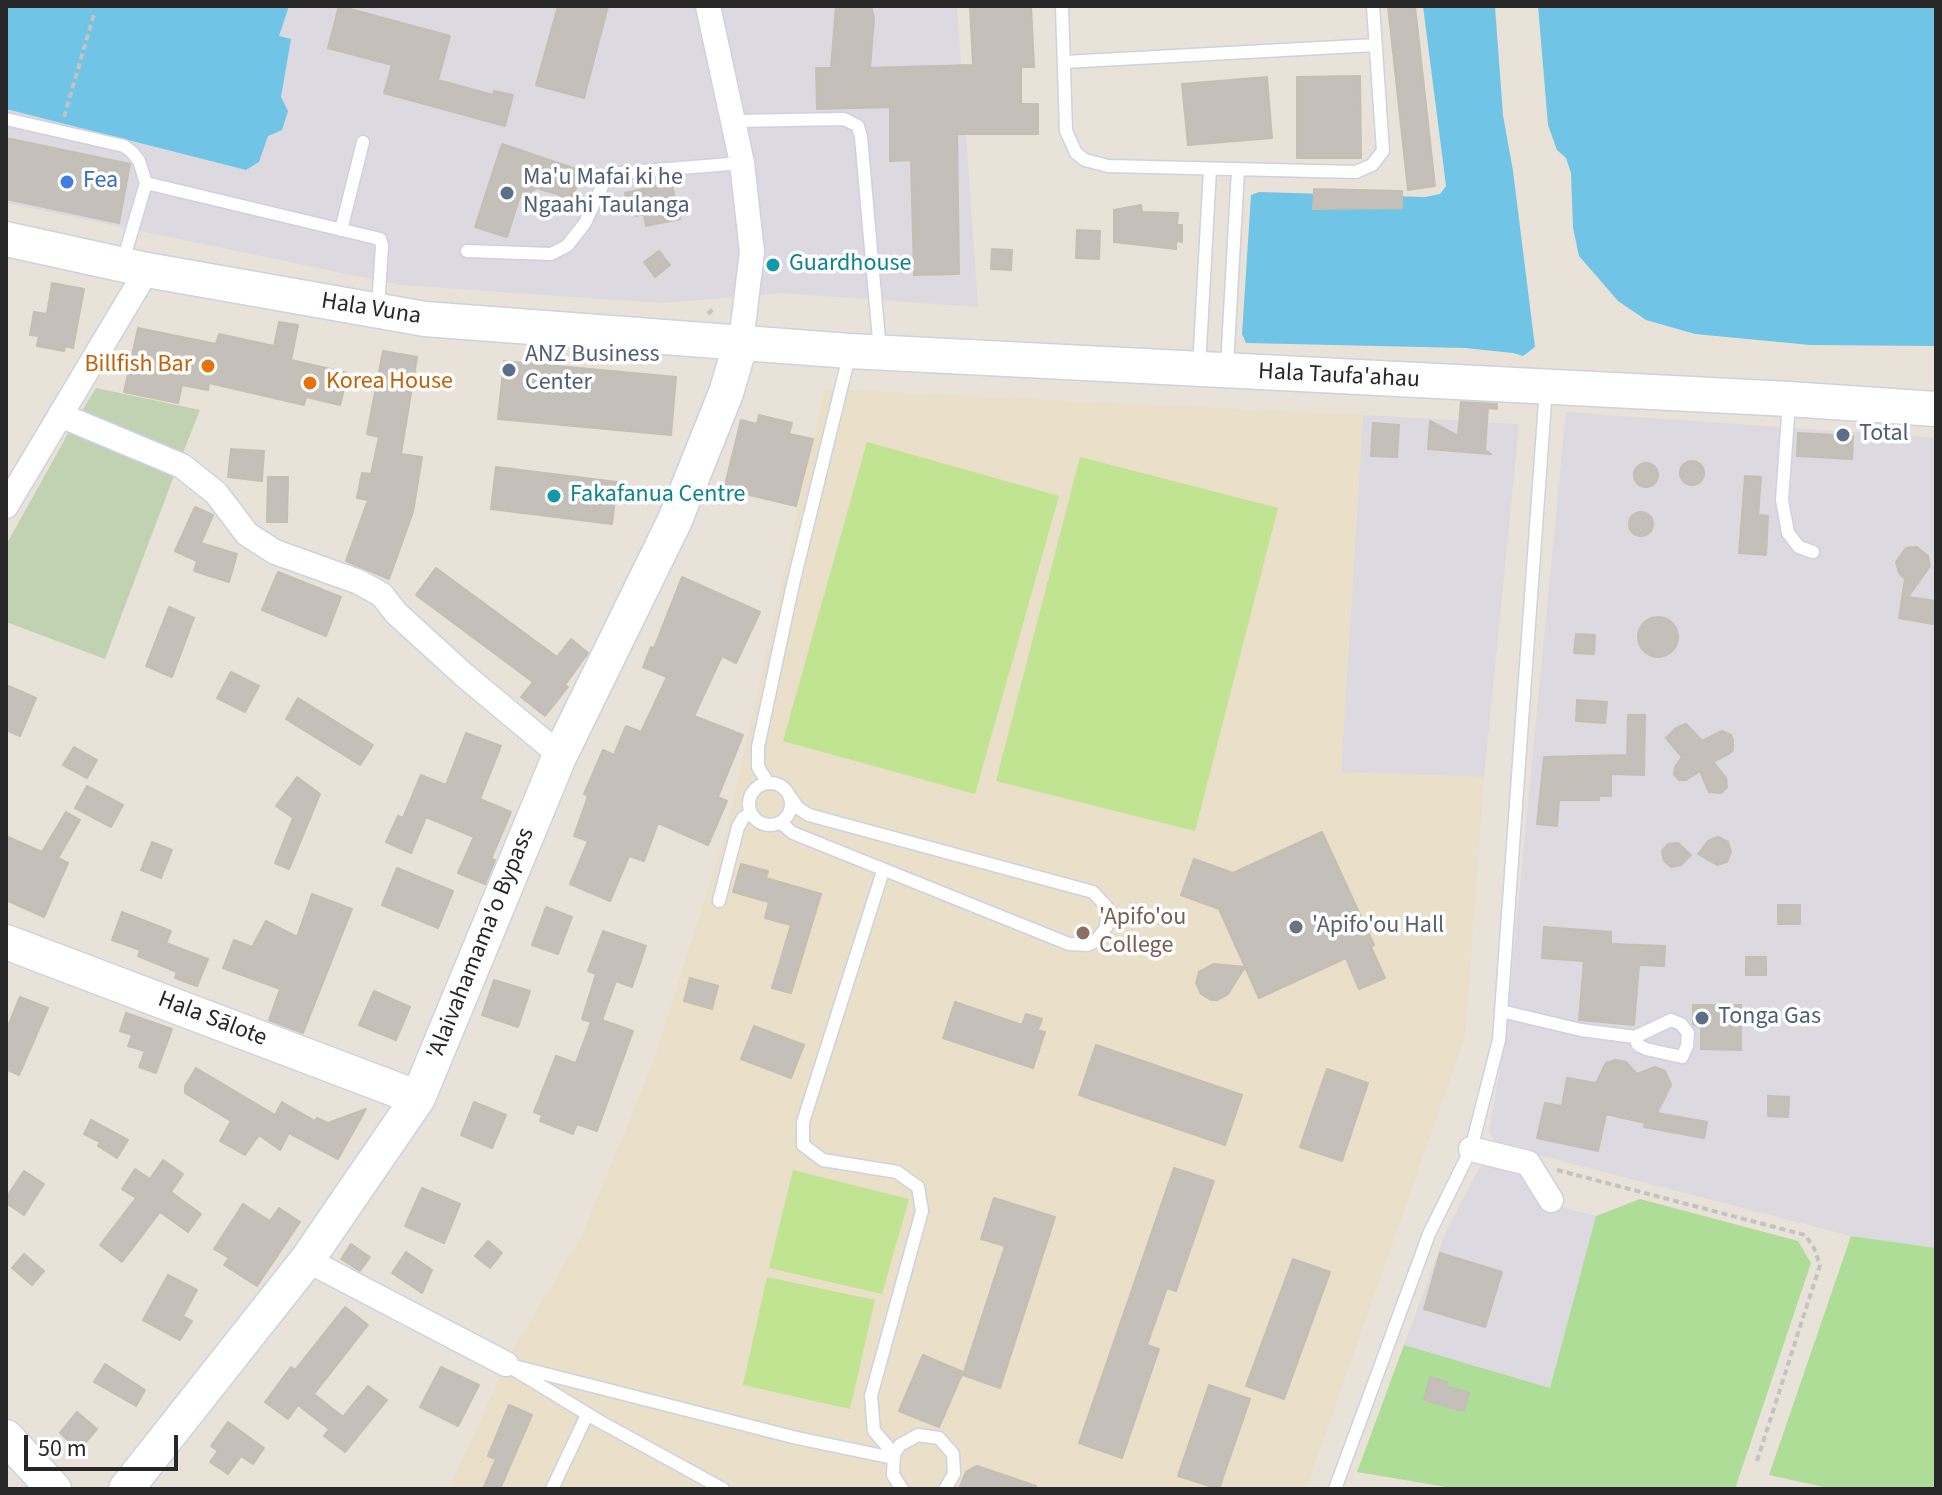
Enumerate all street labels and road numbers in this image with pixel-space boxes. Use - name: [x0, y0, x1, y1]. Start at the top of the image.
- street label: Hala Vuna: [319, 288, 423, 332]
- street label: Hala Taufa'ahau: [1257, 358, 1421, 396]
- street label: 'Alaivahamama'o Bypass: [422, 824, 542, 1064]
- street label: Hala Sālote: [154, 986, 270, 1054]

